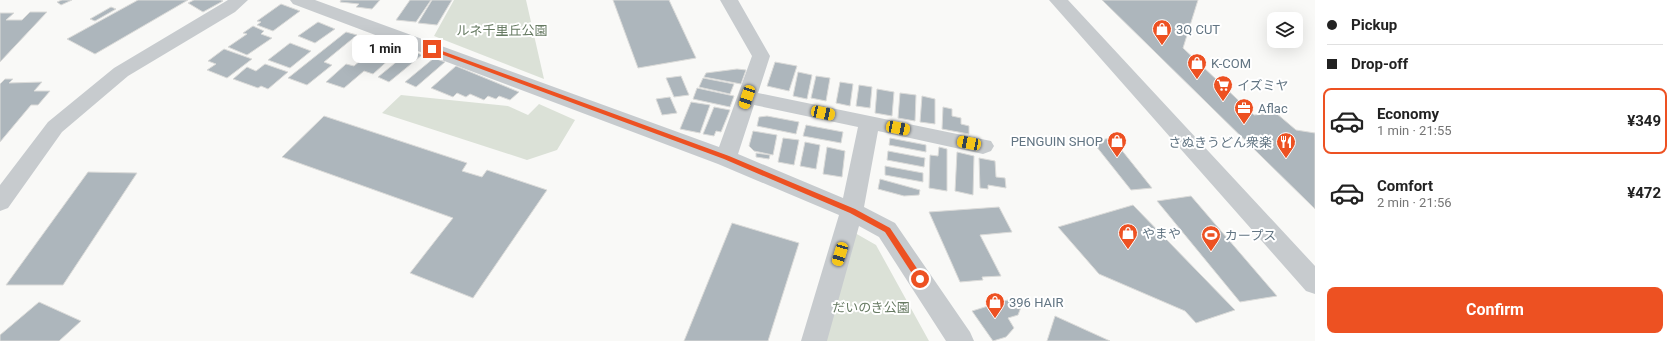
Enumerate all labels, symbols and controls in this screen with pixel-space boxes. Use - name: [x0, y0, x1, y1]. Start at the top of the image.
- map controls: [1267, 12, 1303, 48]
- button: layers: [1267, 12, 1303, 48]
- text: Pickup: [1351, 16, 1397, 34]
- shop icon: 3Q CUT: [1151, 18, 1173, 46]
- place label: 3Q CUT: [1176, 22, 1220, 37]
- park label: ルネ千里丘公園: [456, 23, 548, 38]
- callout: 1 min: [352, 35, 418, 63]
- route end: [423, 40, 441, 58]
- text: 1 min: [369, 41, 401, 56]
- shop icon: K-COM: [1186, 52, 1208, 80]
- text: Drop-off: [1351, 55, 1408, 73]
- place label: K-COM: [1211, 56, 1251, 71]
- supermarket icon: イズミヤ: [1212, 74, 1234, 102]
- place label: イズミヤ: [1237, 78, 1289, 93]
- car: [737, 84, 757, 110]
- office icon: Aflac: [1233, 97, 1255, 125]
- place label: Aflac: [1258, 101, 1288, 116]
- icon: car: [1329, 103, 1365, 139]
- car: [810, 105, 836, 121]
- text: Economy: [1377, 105, 1439, 123]
- text: ¥349: [1627, 112, 1661, 130]
- car: [885, 120, 911, 136]
- text: 1 min · 21:55: [1377, 123, 1452, 138]
- shop icon: PENGUIN SHOP: [1106, 130, 1128, 158]
- restaurant icon: さぬきうどん衆楽: [1275, 131, 1297, 159]
- place label: PENGUIN SHOP: [1011, 134, 1103, 149]
- car: [956, 135, 982, 151]
- place label: さぬきうどん衆楽: [1169, 135, 1272, 150]
- icon: car: [1329, 175, 1365, 211]
- text: Comfort: [1377, 177, 1433, 195]
- text: ¥472: [1627, 184, 1661, 202]
- text: 2 min · 21:56: [1377, 195, 1452, 210]
- shop icon: やまや: [1117, 222, 1139, 250]
- sports icon: カープス: [1200, 224, 1222, 252]
- place label: やまや: [1142, 226, 1181, 241]
- place label: カープス: [1225, 228, 1276, 243]
- car: [831, 241, 849, 267]
- route start: [911, 270, 929, 288]
- button: Confirm: [1327, 287, 1663, 333]
- shop icon: 396 HAIR: [984, 291, 1006, 319]
- place label: 396 HAIR: [1009, 295, 1064, 310]
- park label: だいのき公園: [832, 300, 910, 315]

